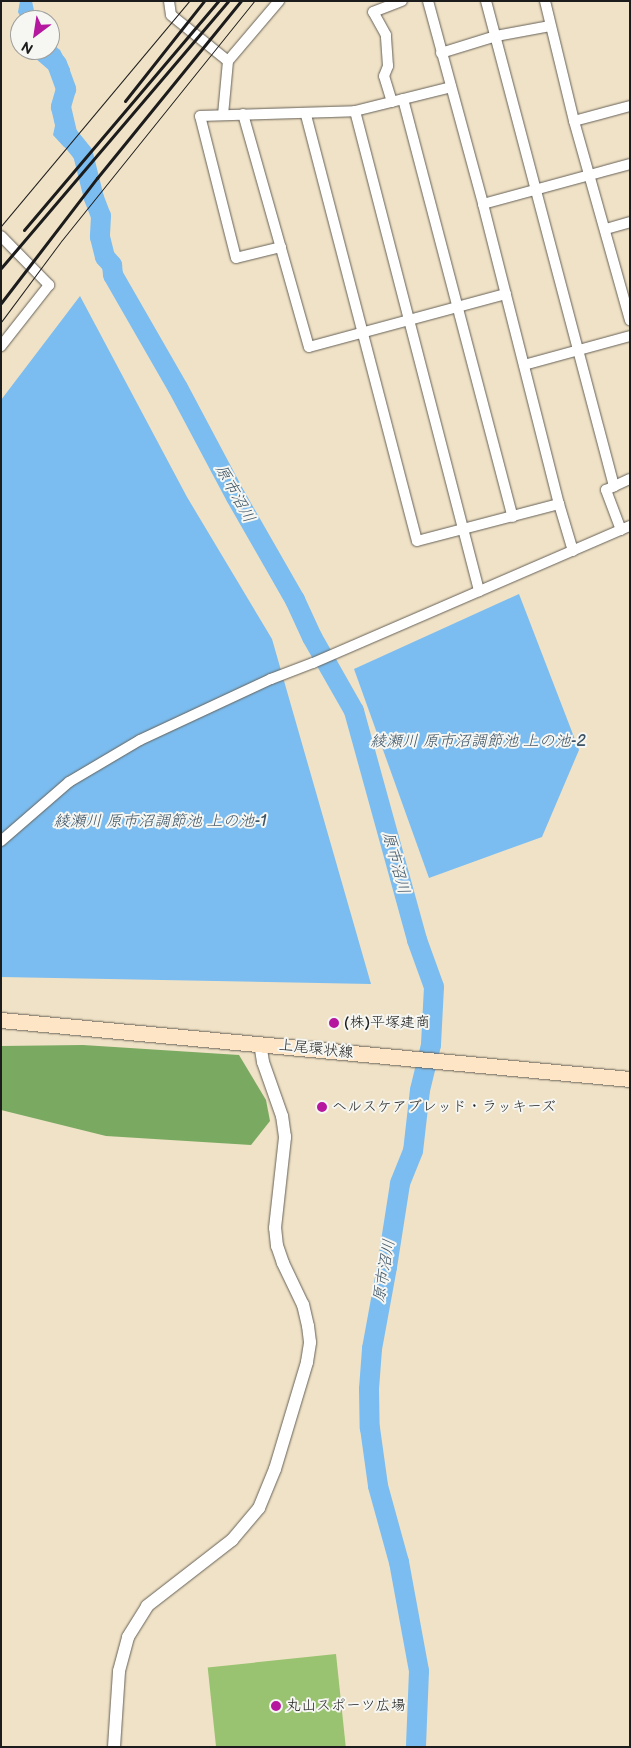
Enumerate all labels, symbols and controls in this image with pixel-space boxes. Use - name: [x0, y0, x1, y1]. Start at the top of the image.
- north arrow: [10, 10, 60, 60]
- text: N: [19, 37, 36, 57]
- water label: 原市沼川: [210, 461, 258, 527]
- water label: 綾瀬川 原市沼調節池 上の池-2: [370, 732, 586, 752]
- water label: 綾瀬川 原市沼調節池 上の池-1: [54, 812, 266, 832]
- water label: 原市沼川: [377, 830, 413, 896]
- place label: (株)平塚建商: [344, 1014, 430, 1032]
- marker: (株)平塚建商: [328, 1017, 340, 1029]
- street label: 上尾環状線: [278, 1036, 354, 1062]
- place label: ヘルスケアブレッド・ラッキーズ: [332, 1098, 557, 1116]
- marker: ヘルスケアブレッド・ラッキーズ: [316, 1101, 328, 1113]
- water label: 原市沼川: [370, 1238, 400, 1304]
- place label: 丸山スポーツ広場: [286, 1697, 406, 1715]
- marker: 丸山スポーツ広場: [270, 1700, 282, 1712]

